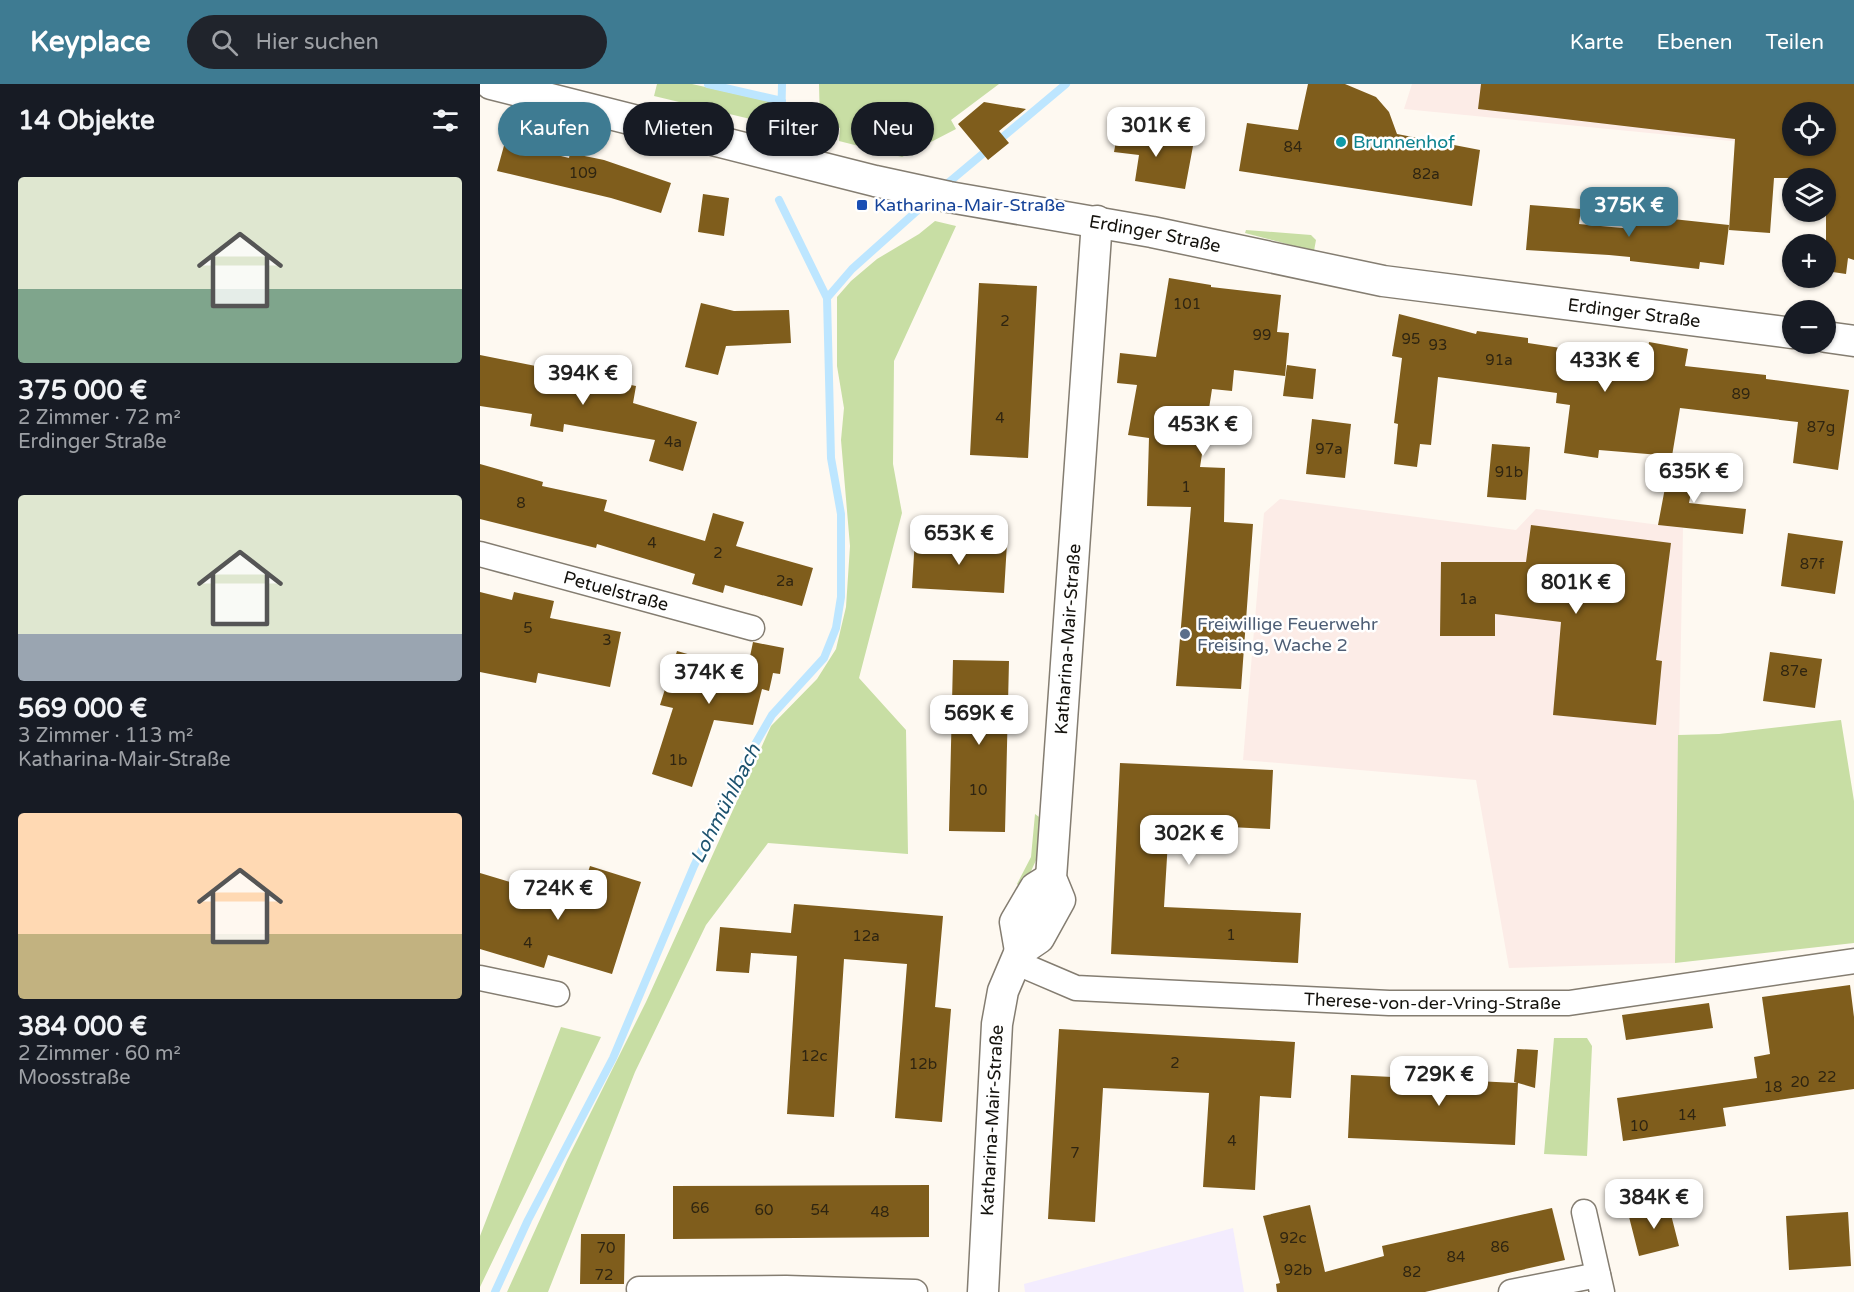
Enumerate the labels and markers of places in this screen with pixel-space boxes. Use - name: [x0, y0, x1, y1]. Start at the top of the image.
- pin: 301K €: [1107, 107, 1205, 158]
- place label: Brunnenhof: [1353, 131, 1455, 153]
- marker: Brunnenhof: [1334, 135, 1348, 149]
- pin: 375K €: [1580, 187, 1678, 238]
- place label: Katharina-Mair-Straße: [874, 194, 1065, 216]
- marker: Katharina-Mair-Straße: [855, 198, 869, 212]
- pin: 433K €: [1556, 342, 1654, 393]
- pin: 394K €: [534, 355, 632, 406]
- pin: 453K €: [1154, 406, 1252, 457]
- pin: 635K €: [1645, 453, 1743, 504]
- pin: 653K €: [910, 515, 1008, 566]
- pin: 801K €: [1527, 564, 1625, 615]
- place label: Freiwillige Feuerwehr Freising, Wache 2: [1197, 613, 1378, 656]
- marker: Freiwillige Feuerwehr Freising, Wache 2: [1178, 627, 1192, 641]
- pin: 374K €: [660, 654, 758, 705]
- pin: 569K €: [930, 695, 1028, 746]
- pin: 302K €: [1140, 815, 1238, 866]
- pin: 724K €: [509, 870, 607, 921]
- pin: 729K €: [1390, 1056, 1488, 1107]
- pin: 384K €: [1605, 1179, 1703, 1230]

